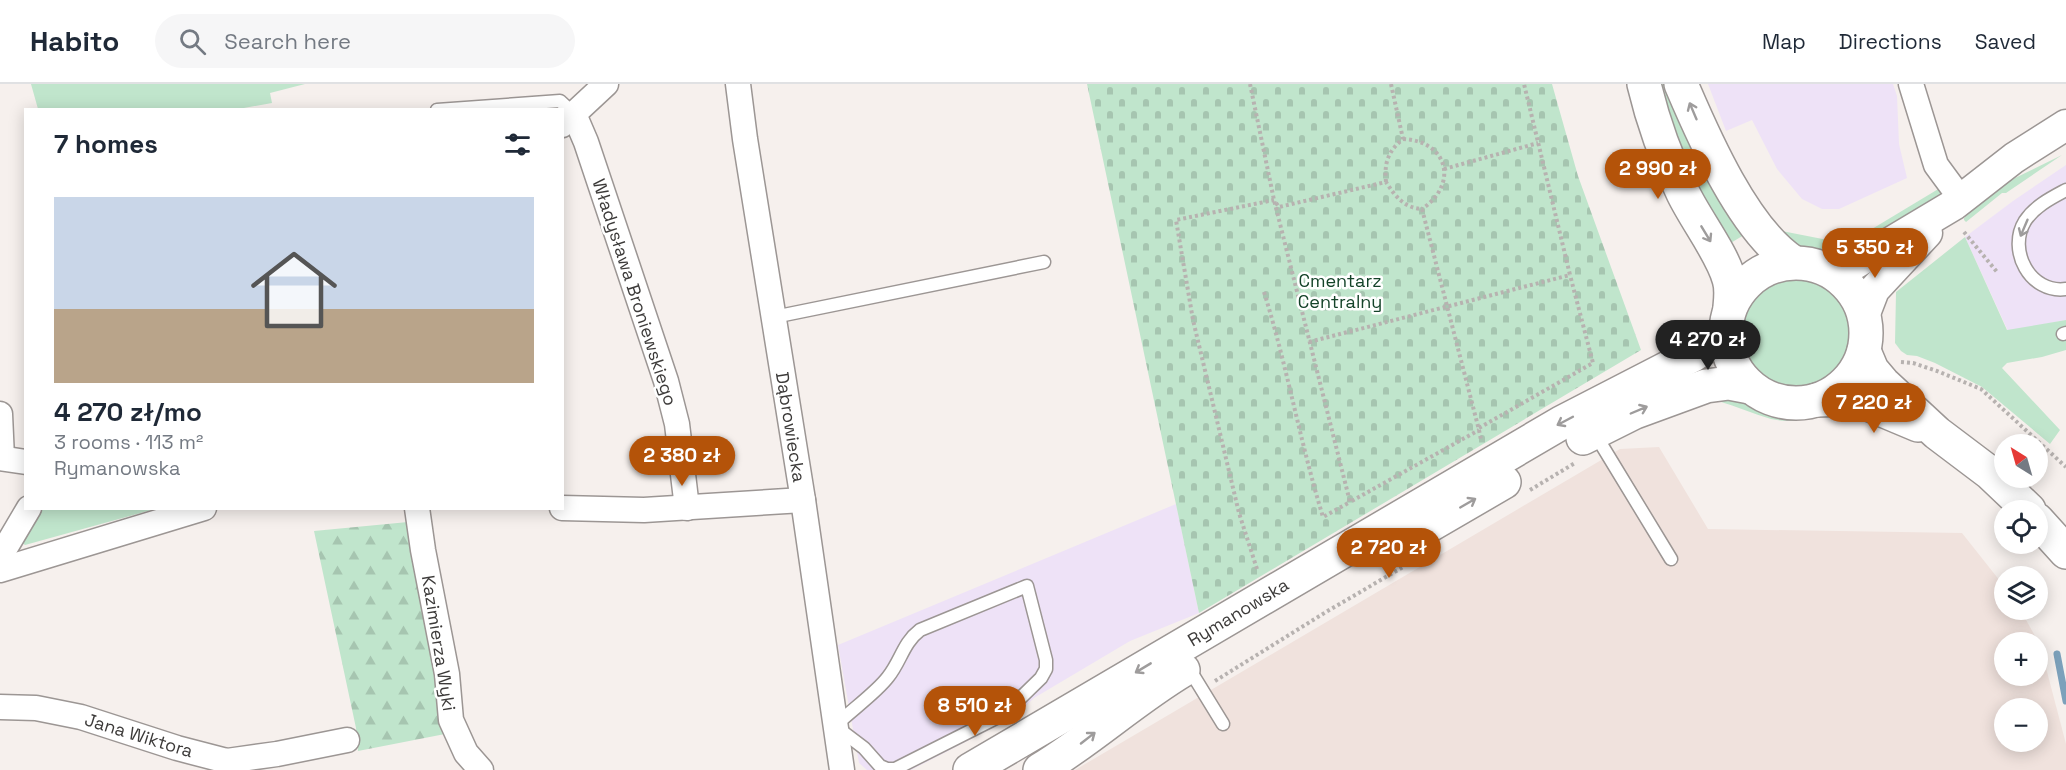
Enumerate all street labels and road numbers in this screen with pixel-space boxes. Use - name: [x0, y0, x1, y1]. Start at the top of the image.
- street label: Władysława Broniewskiego: [587, 176, 683, 408]
- street label: Dąbrowiecka: [771, 370, 811, 484]
- street label: Kazimierza Wyki: [417, 573, 461, 713]
- street label: Rymanowska: [1183, 573, 1293, 651]
- street label: Jana Wiktora: [82, 708, 196, 762]

